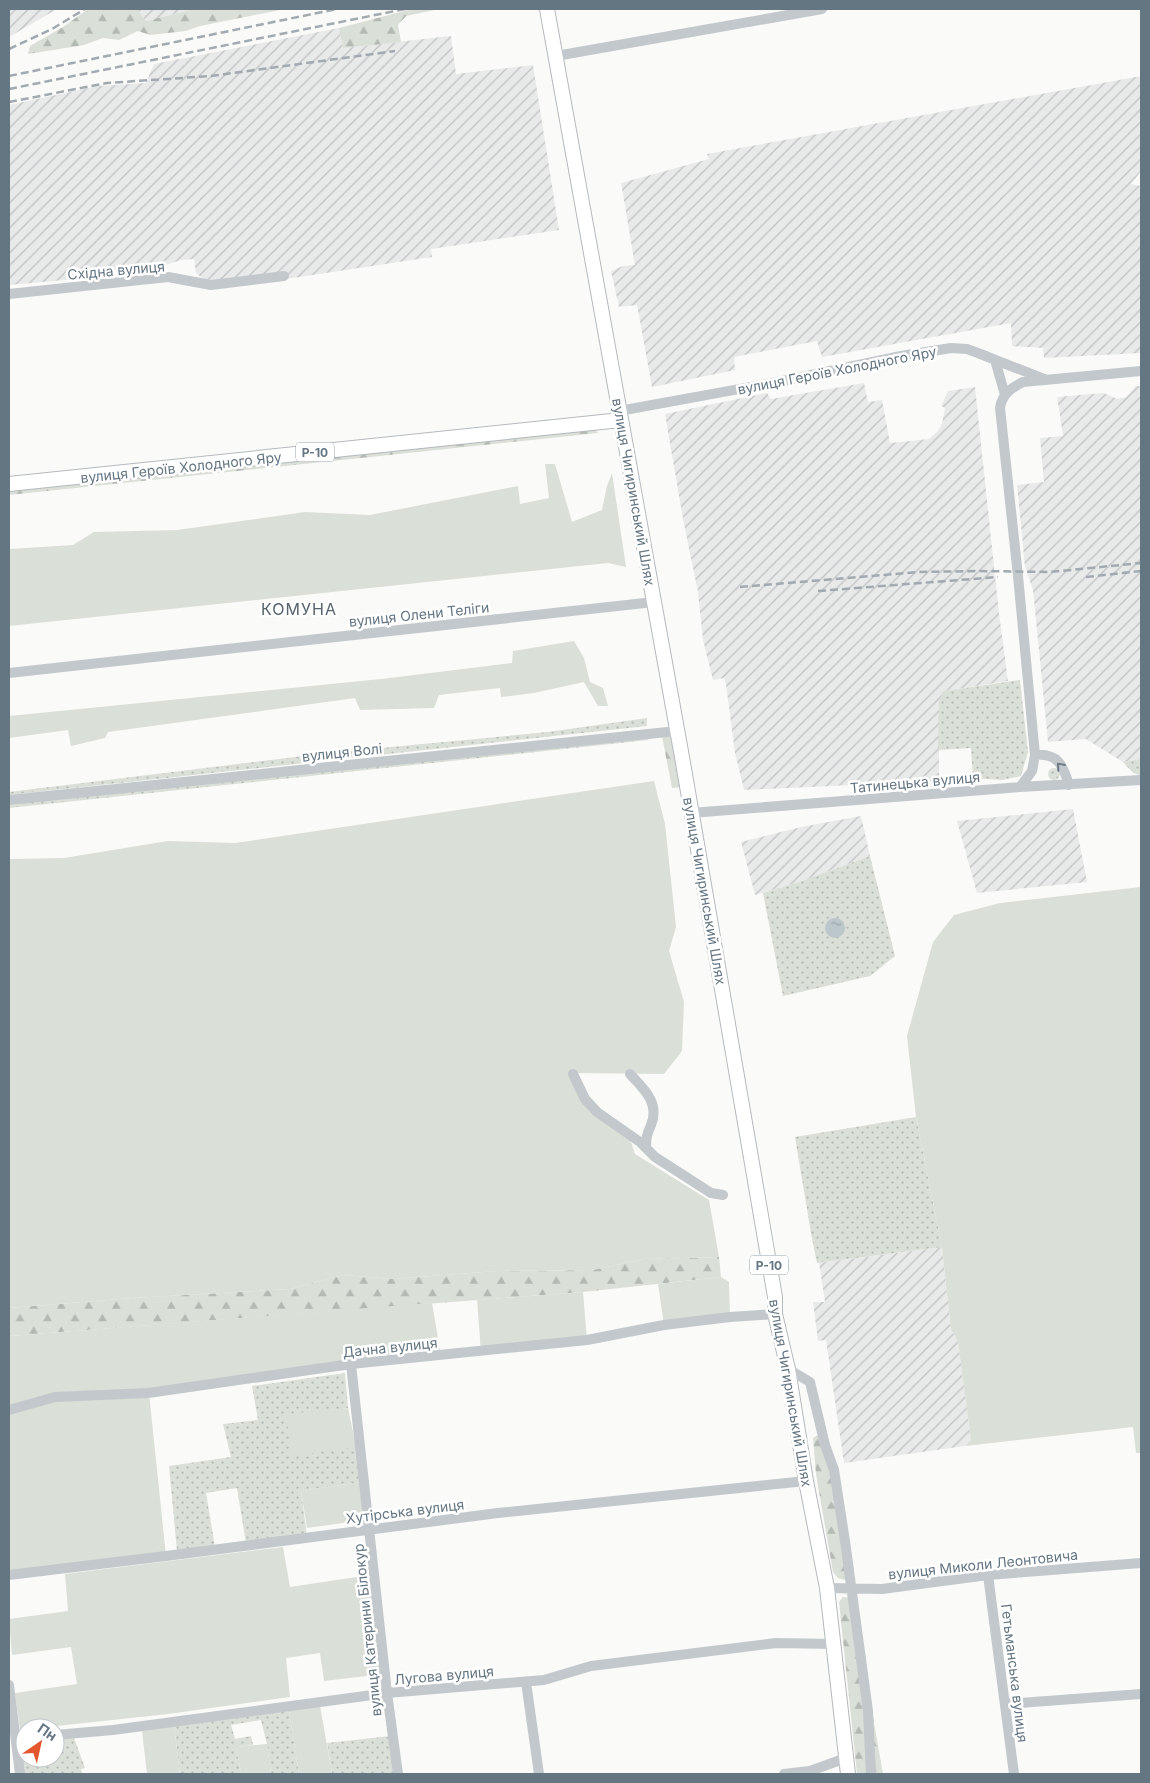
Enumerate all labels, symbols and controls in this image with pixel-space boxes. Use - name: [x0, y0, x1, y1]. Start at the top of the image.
- street label: Східна вулиця: [67, 257, 165, 283]
- street label: вулиця Героїв Холодного Яру: [736, 342, 938, 398]
- street label: вулиця Чигиринський Шлях: [609, 397, 659, 587]
- road number: Р-10: [296, 442, 334, 462]
- street label: вулиця Героїв Холодного Яру: [80, 448, 283, 486]
- street label: вулиця Олени Теліги: [348, 598, 490, 630]
- district label: КОМУНА: [261, 599, 337, 619]
- street label: вулиця Волі: [301, 739, 383, 765]
- one-way arrow: [1057, 762, 1066, 771]
- street label: Татинецька вулиця: [849, 768, 981, 796]
- street label: вулиця Чигиринський Шлях: [680, 796, 730, 986]
- road number: Р-10: [750, 1256, 788, 1274]
- street label: вулиця Чигиринський Шлях: [766, 1298, 816, 1488]
- street label: Дачна вулиця: [342, 1334, 438, 1360]
- street label: Хутірська вулиця: [345, 1495, 465, 1527]
- street label: вулиця Катерини Білокур: [349, 1543, 385, 1717]
- street label: вулиця Миколи Леонтовича: [887, 1546, 1079, 1582]
- street label: Гетьманська вулиця: [998, 1603, 1032, 1743]
- street label: Лугова вулиця: [393, 1662, 495, 1688]
- north arrow: [15, 1718, 65, 1768]
- text: Пн: [35, 1719, 60, 1744]

